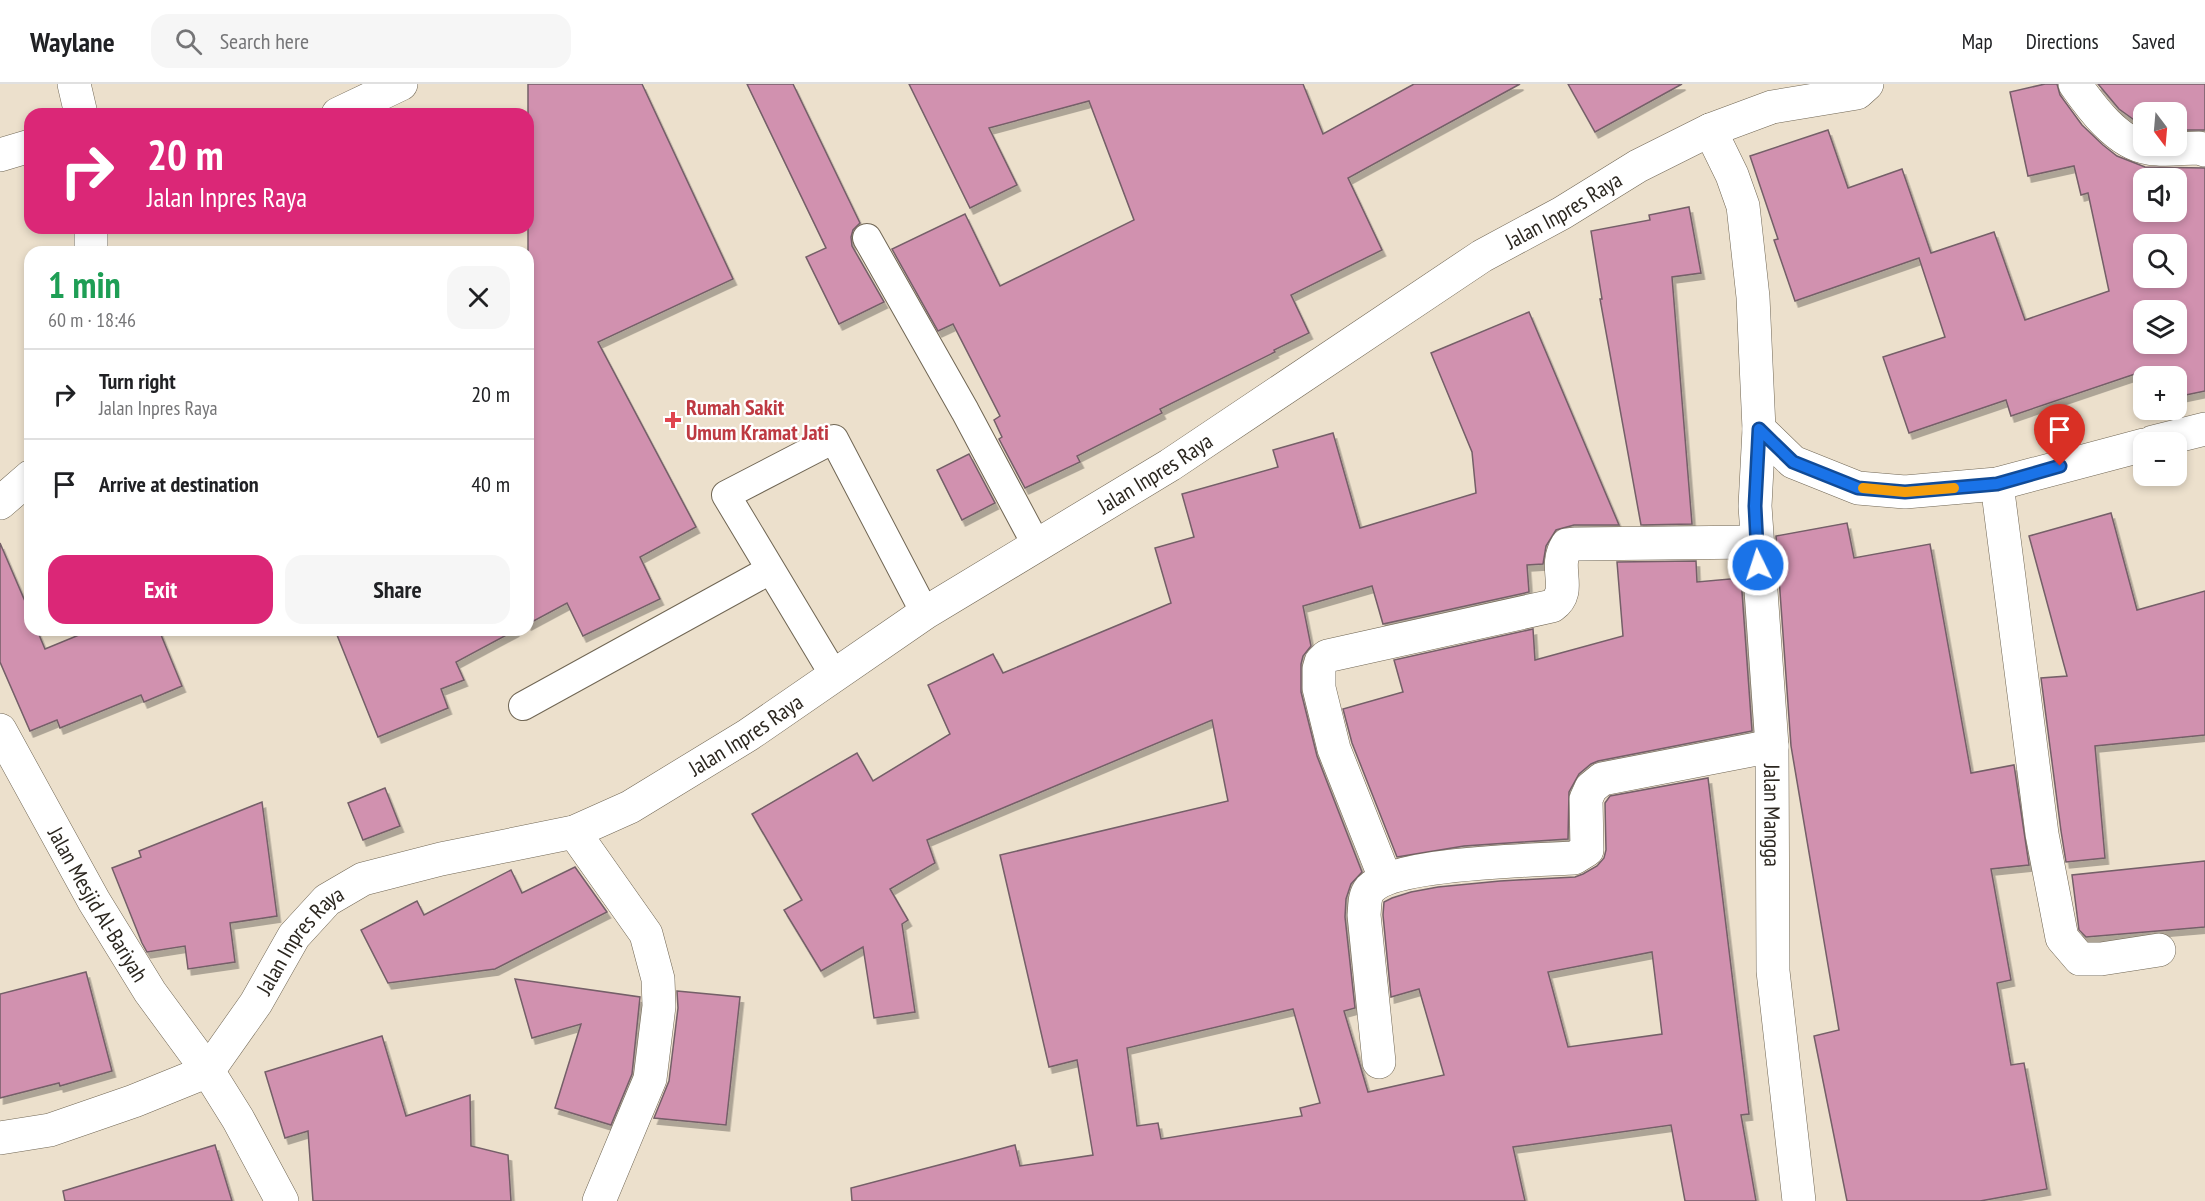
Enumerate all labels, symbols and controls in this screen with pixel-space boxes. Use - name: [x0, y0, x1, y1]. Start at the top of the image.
- search box: [151, 14, 571, 68]
- text: Waylane: [30, 23, 115, 60]
- icon: search: [172, 25, 205, 58]
- text: Search here: [220, 27, 309, 55]
- text: Map: [1962, 28, 1993, 55]
- text: Directions: [2026, 28, 2099, 55]
- text: Saved: [2132, 28, 2175, 55]
- north arrow: [2133, 102, 2187, 156]
- map controls: [2133, 102, 2187, 486]
- text: 20 m: [147, 127, 224, 182]
- icon: right: [48, 132, 126, 210]
- street label: Jalan Inpres Raya: [1499, 165, 1627, 256]
- button: sound: [2133, 168, 2187, 222]
- text: Jalan Inpres Raya: [147, 180, 307, 214]
- button: search: [2133, 234, 2187, 288]
- text: 1 min: [48, 261, 121, 308]
- button: close: [447, 266, 510, 329]
- button: layers: [2133, 300, 2187, 354]
- text: 60 m · 18:46: [48, 307, 136, 333]
- button: +: [2133, 366, 2187, 420]
- text: Turn right: [99, 367, 176, 395]
- icon: right: [48, 378, 81, 411]
- text: 20 m: [471, 380, 510, 408]
- place label: Rumah Sakit Umum Kramat Jati: [686, 393, 829, 446]
- text: Jalan Inpres Raya: [99, 395, 218, 421]
- pin: [2034, 404, 2085, 466]
- marker: Rumah Sakit Umum Kramat Jati: [664, 411, 682, 429]
- icon: arrive: [2043, 413, 2076, 446]
- street label: Jalan Inpres Raya: [1091, 427, 1218, 520]
- button: −: [2133, 432, 2187, 486]
- icon: arrive: [48, 468, 81, 501]
- text: Arrive at destination: [99, 470, 259, 498]
- text: 40 m: [471, 470, 510, 498]
- position arrow: [1726, 533, 1790, 597]
- button: Exit: [48, 555, 273, 624]
- button: Share: [285, 555, 510, 624]
- street label: Jalan Inpres Raya: [683, 688, 808, 782]
- street label: Jalan Mangga: [1758, 763, 1787, 867]
- street label: Jalan Mesjid Al-Bariyah: [41, 821, 154, 987]
- street label: Jalan Inpres Raya: [249, 879, 349, 1000]

